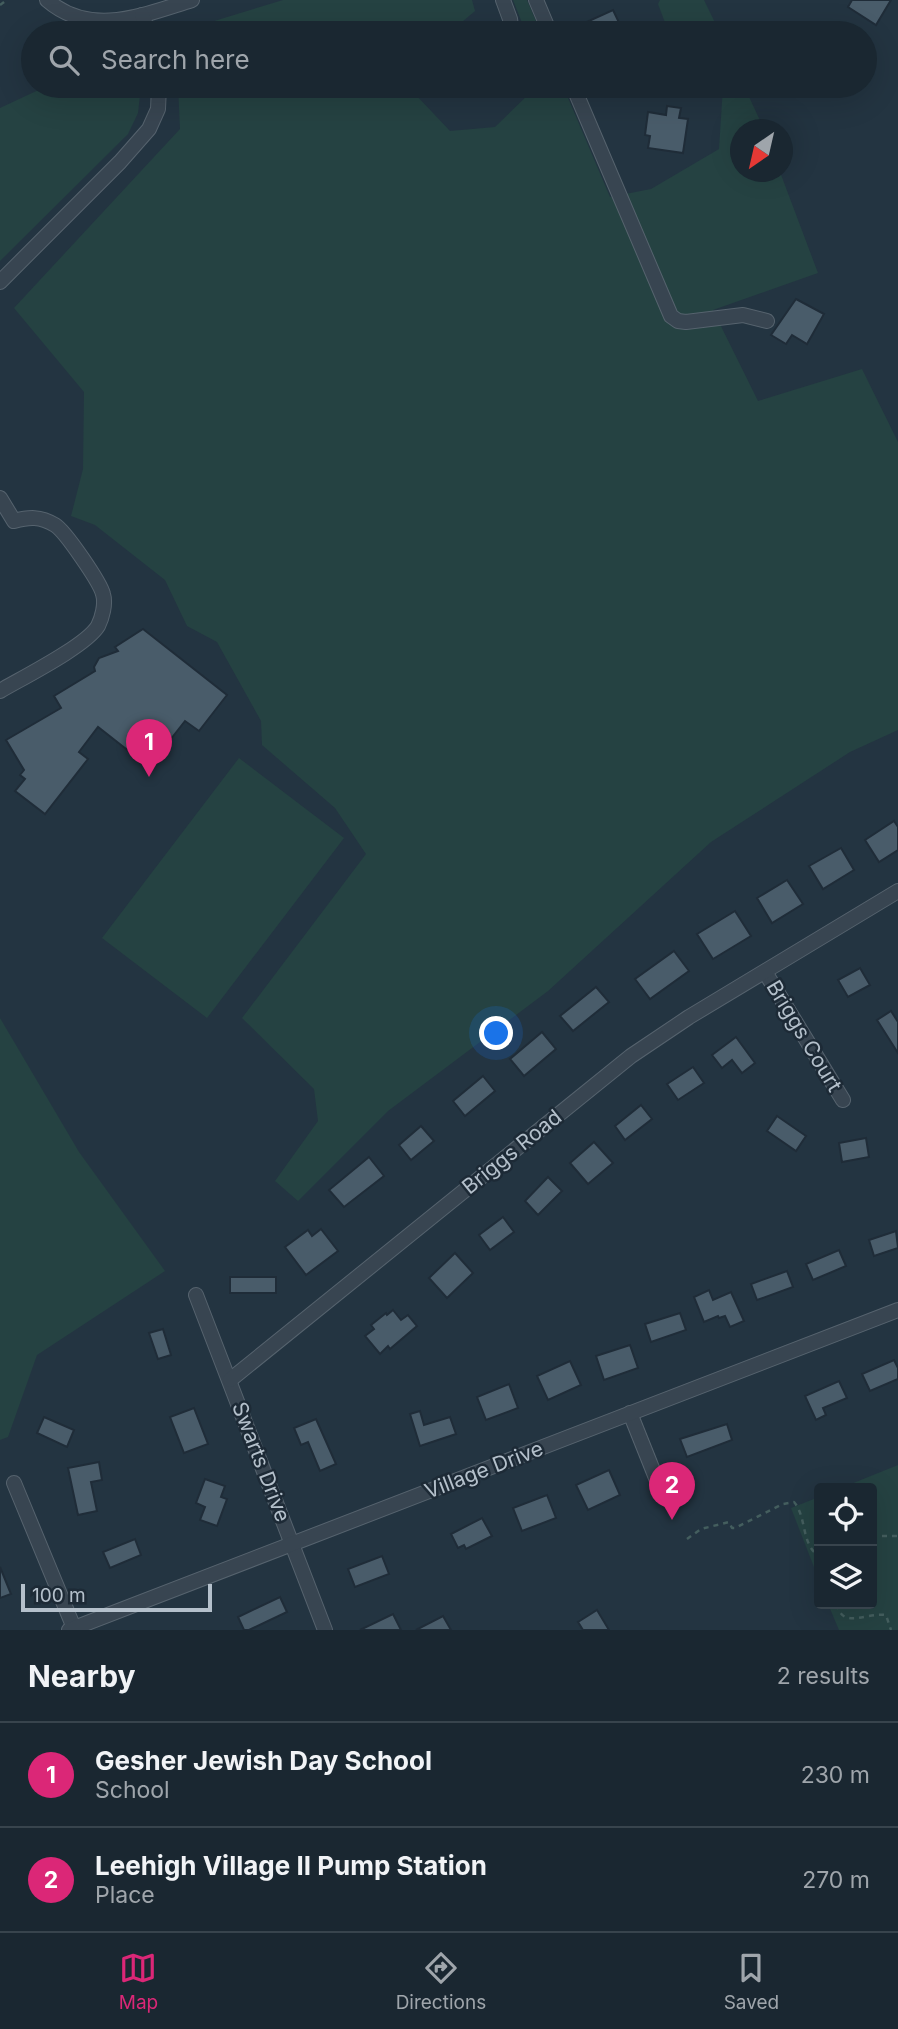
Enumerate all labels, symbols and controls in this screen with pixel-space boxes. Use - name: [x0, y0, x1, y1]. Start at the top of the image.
- search box: [21, 21, 877, 98]
- icon: search: [45, 41, 83, 79]
- text: Search here: [101, 44, 250, 75]
- north arrow: [730, 119, 793, 182]
- pin: 1: [126, 719, 172, 777]
- street label: Briggs Court: [761, 976, 847, 1096]
- your location: [479, 1016, 513, 1050]
- street label: Briggs Road: [457, 1104, 566, 1199]
- street label: Swarts Drive: [227, 1398, 296, 1525]
- street label: Village Drive: [421, 1436, 547, 1504]
- pin: 2: [649, 1462, 695, 1520]
- map controls: [814, 1483, 877, 1609]
- button: locate: [814, 1483, 877, 1546]
- button: layers: [814, 1546, 877, 1609]
- scale bar: [21, 1581, 212, 1613]
- text: 100 m: [32, 1584, 86, 1607]
- text: Nearby: [28, 1658, 136, 1694]
- text: 2 results: [777, 1662, 870, 1690]
- text: Gesher Jewish Day School: [95, 1745, 432, 1776]
- text: 1: [46, 1761, 56, 1789]
- text: 230 m: [801, 1761, 870, 1789]
- text: School: [95, 1776, 170, 1804]
- text: Leehigh Village II Pump Station: [95, 1850, 487, 1881]
- text: 2: [44, 1866, 58, 1894]
- text: 270 m: [802, 1866, 870, 1894]
- text: Place: [95, 1881, 155, 1909]
- tab: Map: [119, 1949, 158, 2014]
- tab: Directions: [396, 1949, 486, 2014]
- tab: Saved: [724, 1949, 779, 2014]

